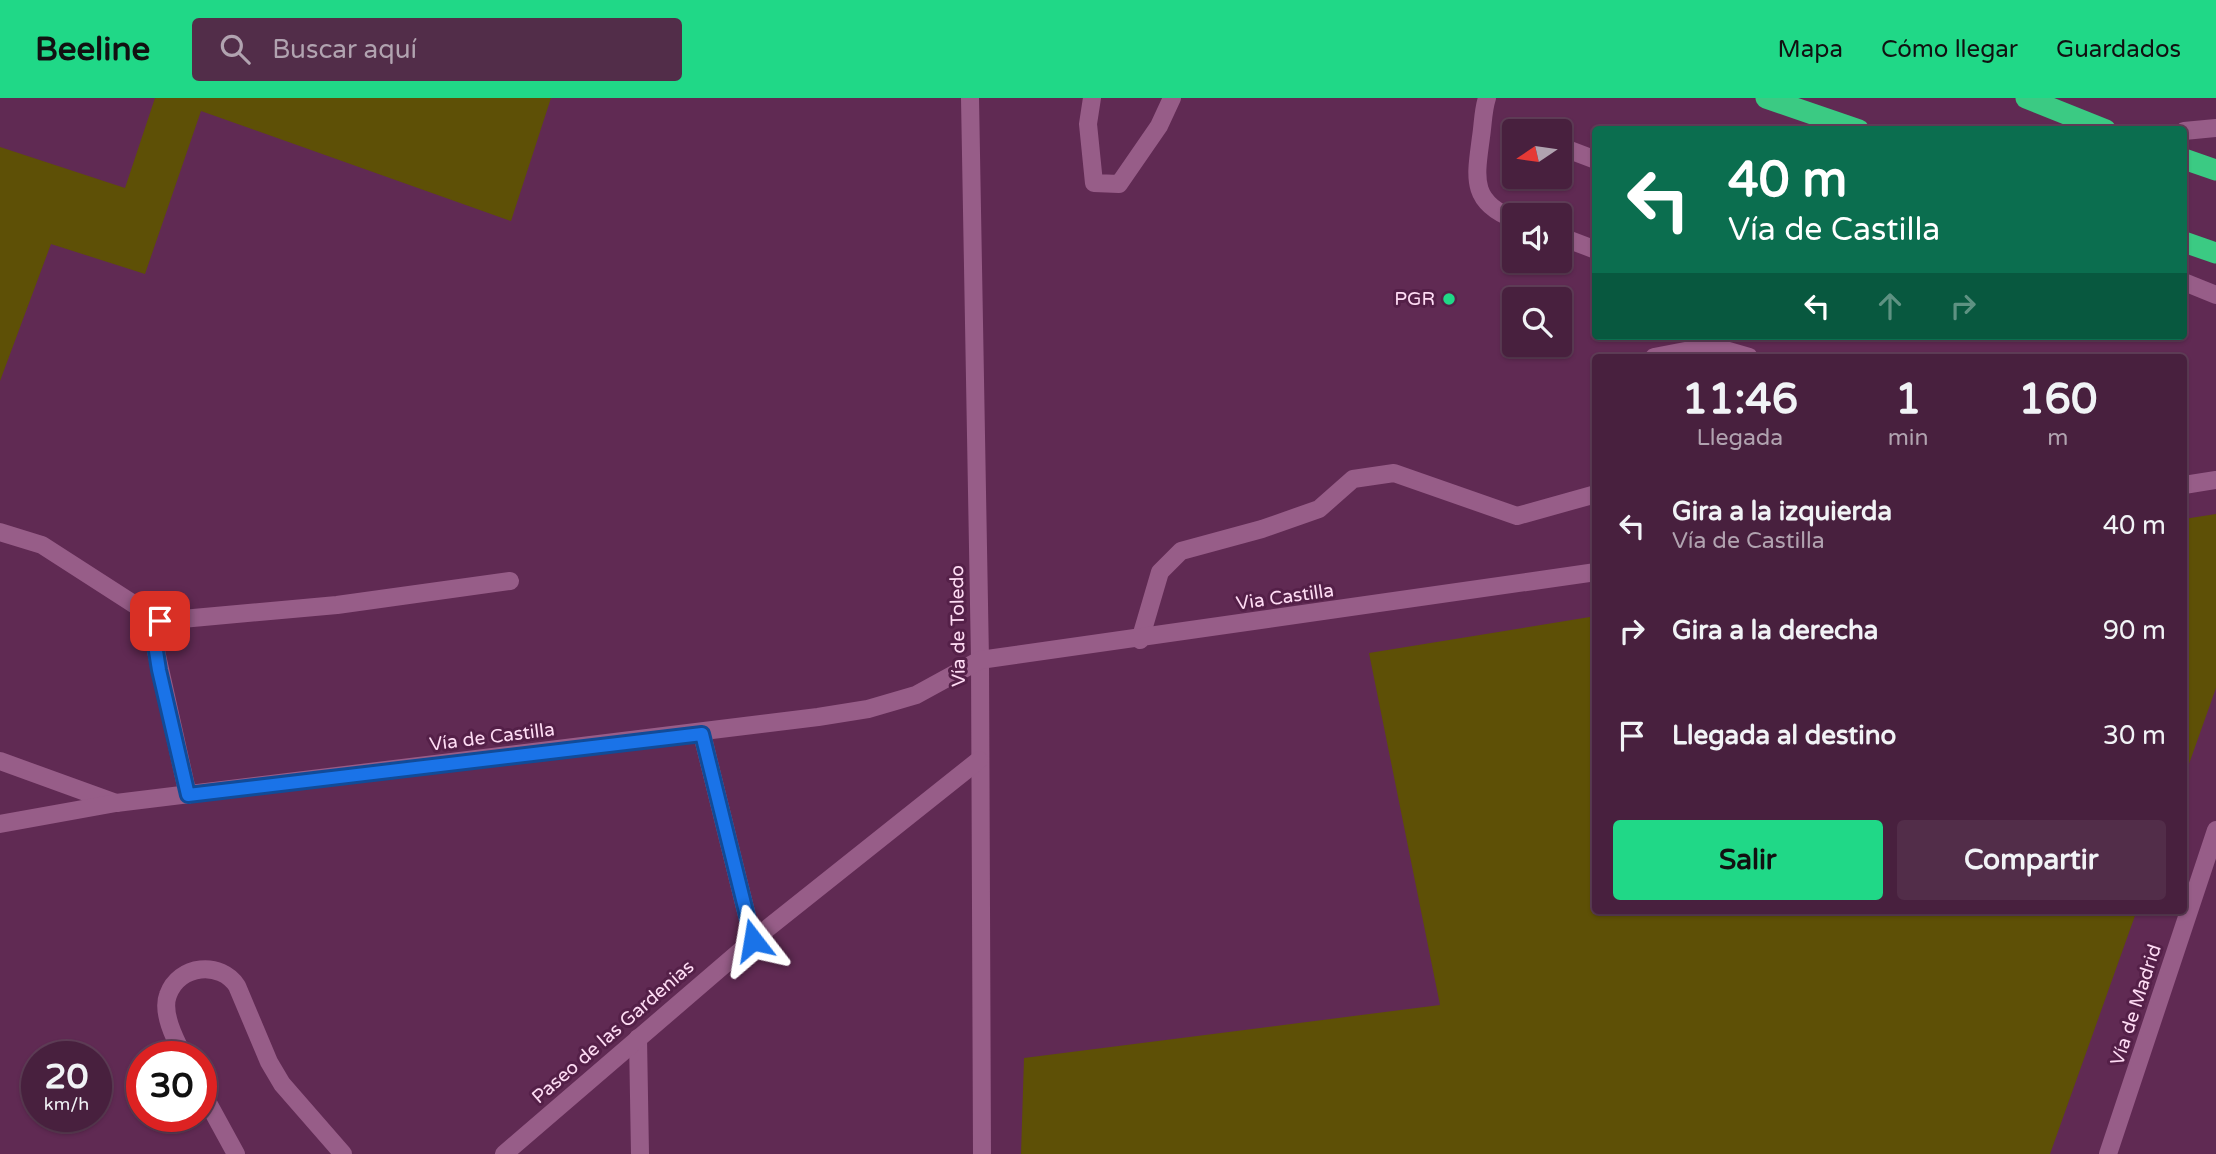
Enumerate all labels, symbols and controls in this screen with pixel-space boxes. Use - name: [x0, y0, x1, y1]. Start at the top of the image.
- search box: [192, 18, 682, 81]
- text: Beeline: [35, 30, 150, 69]
- icon: search: [216, 30, 254, 68]
- text: Buscar aquí: [272, 34, 417, 65]
- text: Mapa: [1778, 35, 1843, 64]
- text: Cómo llegar: [1881, 35, 2018, 64]
- text: Guardados: [2056, 35, 2181, 64]
- north arrow: [1502, 119, 1572, 189]
- map controls: [1502, 119, 1572, 357]
- text: 40 m: [1728, 151, 1847, 210]
- icon: left: [1613, 154, 1704, 245]
- button: sound: [1502, 203, 1572, 273]
- text: Vía de Castilla: [1728, 211, 1940, 249]
- button: search: [1502, 287, 1572, 357]
- icon: left: [1798, 287, 1836, 325]
- icon: ahead: [1871, 287, 1909, 325]
- icon: right: [1944, 287, 1982, 325]
- place label: PGR: [1394, 288, 1435, 310]
- marker: PGR: [1441, 291, 1457, 307]
- text: 11:46: [1682, 374, 1798, 425]
- text: 1: [1895, 374, 1921, 425]
- text: 160: [2018, 374, 2097, 425]
- text: Llegada: [1696, 424, 1783, 452]
- text: min: [1888, 424, 1929, 452]
- text: m: [2047, 424, 2068, 452]
- text: Gira a la izquierda: [1672, 496, 1892, 527]
- icon: left: [1613, 507, 1651, 545]
- text: 40 m: [2103, 510, 2166, 541]
- text: Vía de Castilla: [1672, 527, 1825, 555]
- street label: Vía de Toledo: [946, 565, 970, 687]
- street label: Via Castilla: [1235, 579, 1335, 615]
- pin: [130, 591, 190, 651]
- icon: arrive: [141, 602, 179, 640]
- icon: right: [1613, 612, 1651, 650]
- text: Gira a la derecha: [1672, 615, 1878, 646]
- text: 90 m: [2103, 615, 2166, 646]
- icon: arrive: [1613, 717, 1651, 755]
- street label: Vía de Castilla: [428, 718, 556, 756]
- text: Llegada al destino: [1672, 720, 1896, 751]
- text: 30 m: [2103, 720, 2166, 751]
- button: Salir: [1613, 820, 1883, 900]
- button: Compartir: [1897, 820, 2166, 900]
- position arrow: [716, 903, 790, 977]
- street label: Vía de Madrid: [2106, 942, 2166, 1068]
- street label: Paseo de las Gardenias: [528, 956, 698, 1108]
- speed limit sign: 30: [126, 1041, 217, 1132]
- text: 20: [45, 1056, 88, 1098]
- text: km/h: [44, 1093, 89, 1115]

